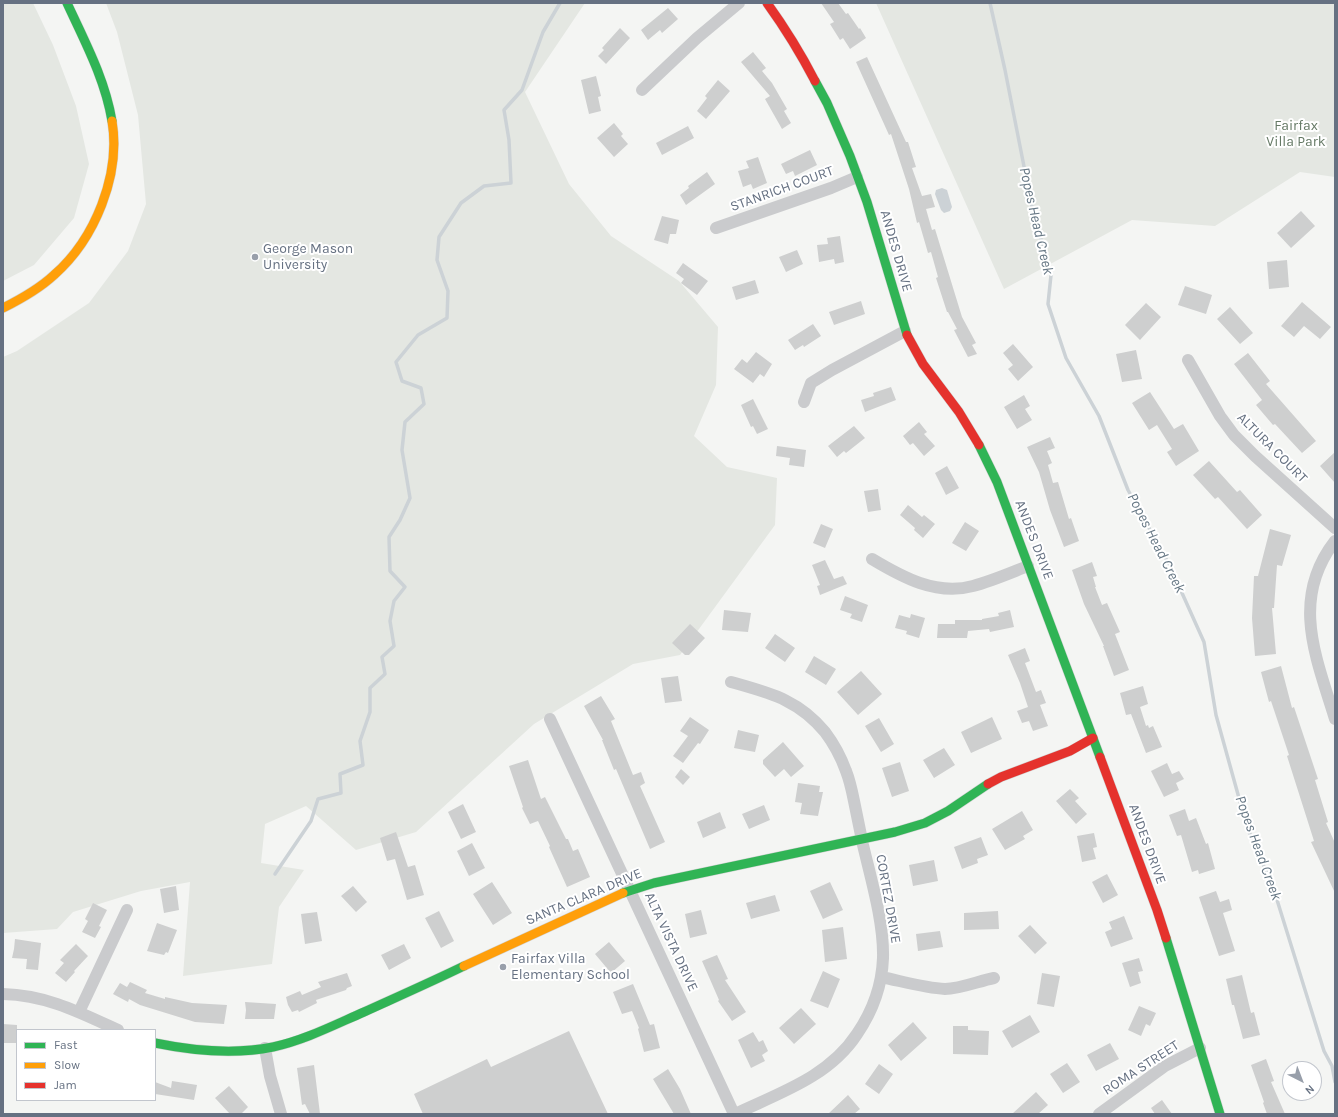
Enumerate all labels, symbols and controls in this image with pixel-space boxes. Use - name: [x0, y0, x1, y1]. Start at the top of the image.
- park label: Fairfax Villa Park: [1266, 118, 1326, 150]
- street label: STANRICH COURT: [728, 163, 836, 215]
- water label: Popes Head Creek: [1015, 165, 1057, 277]
- street label: ANDES DRIVE: [876, 208, 916, 294]
- place label: George Mason University: [263, 241, 353, 274]
- marker: George Mason University: [250, 252, 260, 262]
- street label: ALTURA COURT: [1233, 409, 1311, 487]
- water label: Popes Head Creek: [1123, 490, 1189, 596]
- street label: ANDES DRIVE: [1011, 498, 1057, 582]
- water label: Popes Head Creek: [1231, 793, 1285, 903]
- street label: ANDES DRIVE: [1125, 802, 1169, 886]
- street label: CORTEZ DRIVE: [872, 853, 904, 945]
- street label: SANTA CLARA DRIVE: [523, 865, 645, 929]
- street label: ALTA VISTA DRIVE: [641, 890, 701, 994]
- place label: Fairfax Villa Elementary School: [511, 951, 630, 984]
- marker: Fairfax Villa Elementary School: [498, 962, 508, 972]
- legend: [16, 1029, 156, 1101]
- street label: ROMA STREET: [1100, 1037, 1182, 1099]
- text: Fast: [54, 1038, 77, 1052]
- text: Slow: [54, 1058, 80, 1072]
- north arrow: [1282, 1061, 1322, 1101]
- text: Jam: [54, 1078, 77, 1092]
- text: N: [1302, 1082, 1317, 1097]

